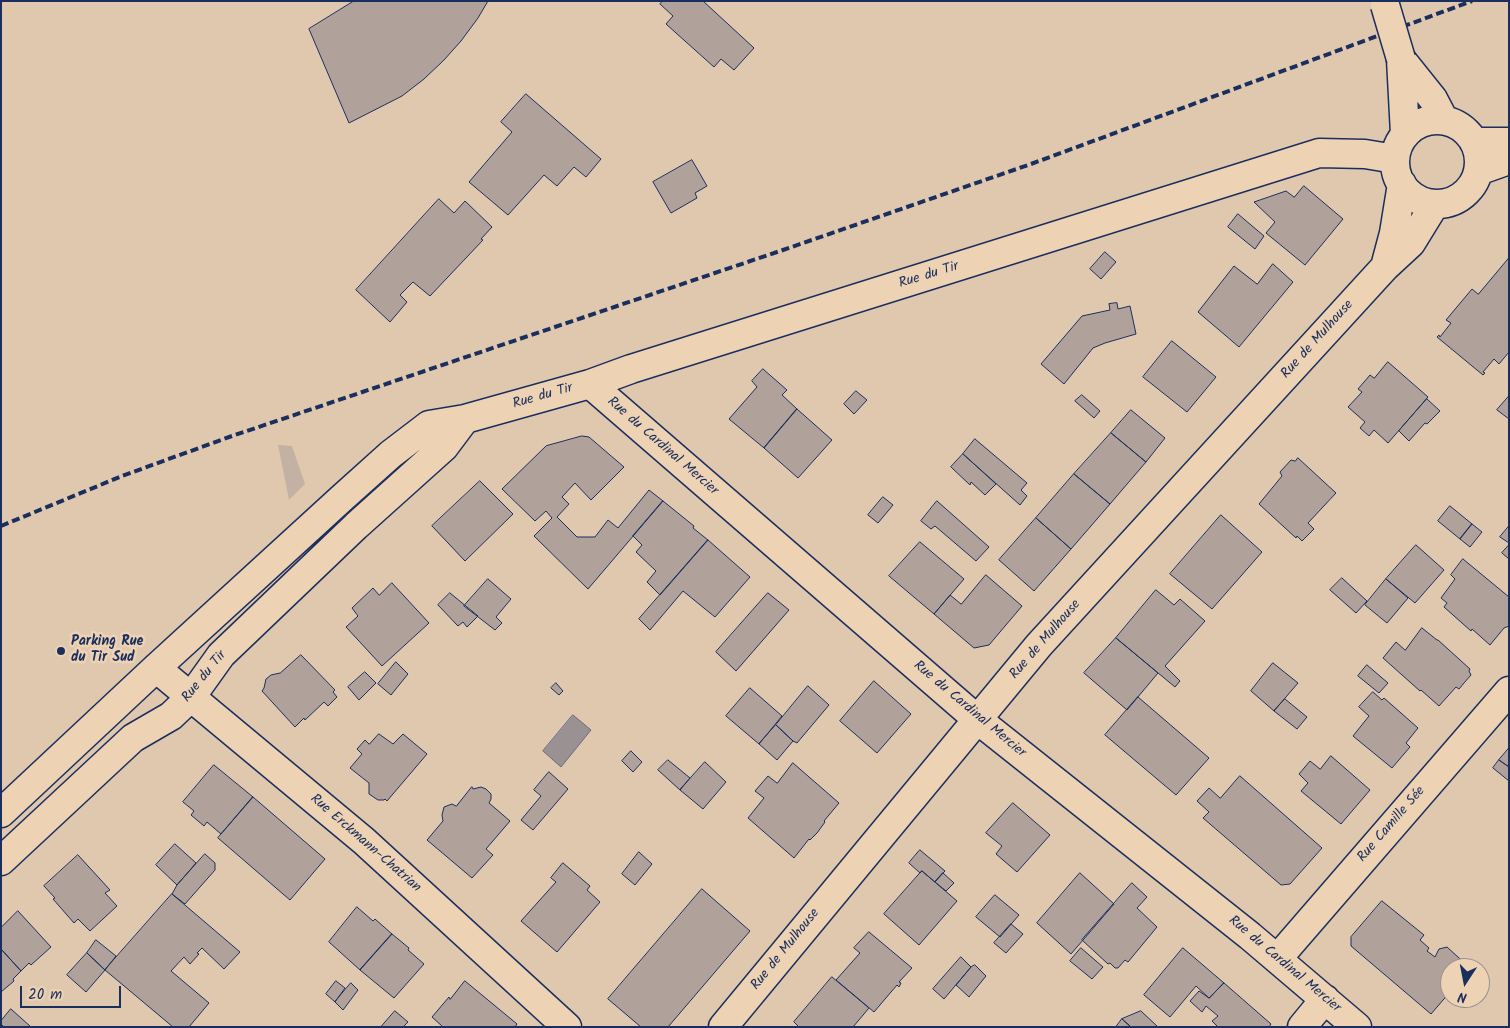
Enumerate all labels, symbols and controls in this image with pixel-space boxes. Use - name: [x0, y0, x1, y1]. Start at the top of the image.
- street label: Rue du Tir: [897, 259, 961, 293]
- street label: Rue de Mulhouse: [1278, 297, 1358, 383]
- street label: Rue du Tir: [511, 380, 575, 414]
- street label: Rue du Cardinal Mercier: [603, 394, 721, 500]
- street label: Rue de Mulhouse: [1007, 597, 1085, 683]
- place label: Parking Rue du Tir Sud: [71, 635, 143, 668]
- marker: Parking Rue du Tir Sud: [55, 645, 67, 657]
- street label: Rue du Tir: [179, 648, 231, 706]
- street label: Rue du Cardinal Mercier: [909, 658, 1029, 762]
- street label: Rue Camille Sée: [1355, 784, 1429, 866]
- street label: Rue Erckmann-Chatrian: [306, 791, 424, 897]
- street label: Rue de Mulhouse: [748, 906, 824, 994]
- street label: Rue du Cardinal Mercier: [1224, 913, 1344, 1017]
- north arrow: [1440, 958, 1490, 1008]
- scale bar: [22, 976, 124, 1008]
- text: 20 m: [28, 983, 62, 1007]
- text: N: [1456, 985, 1469, 1008]

